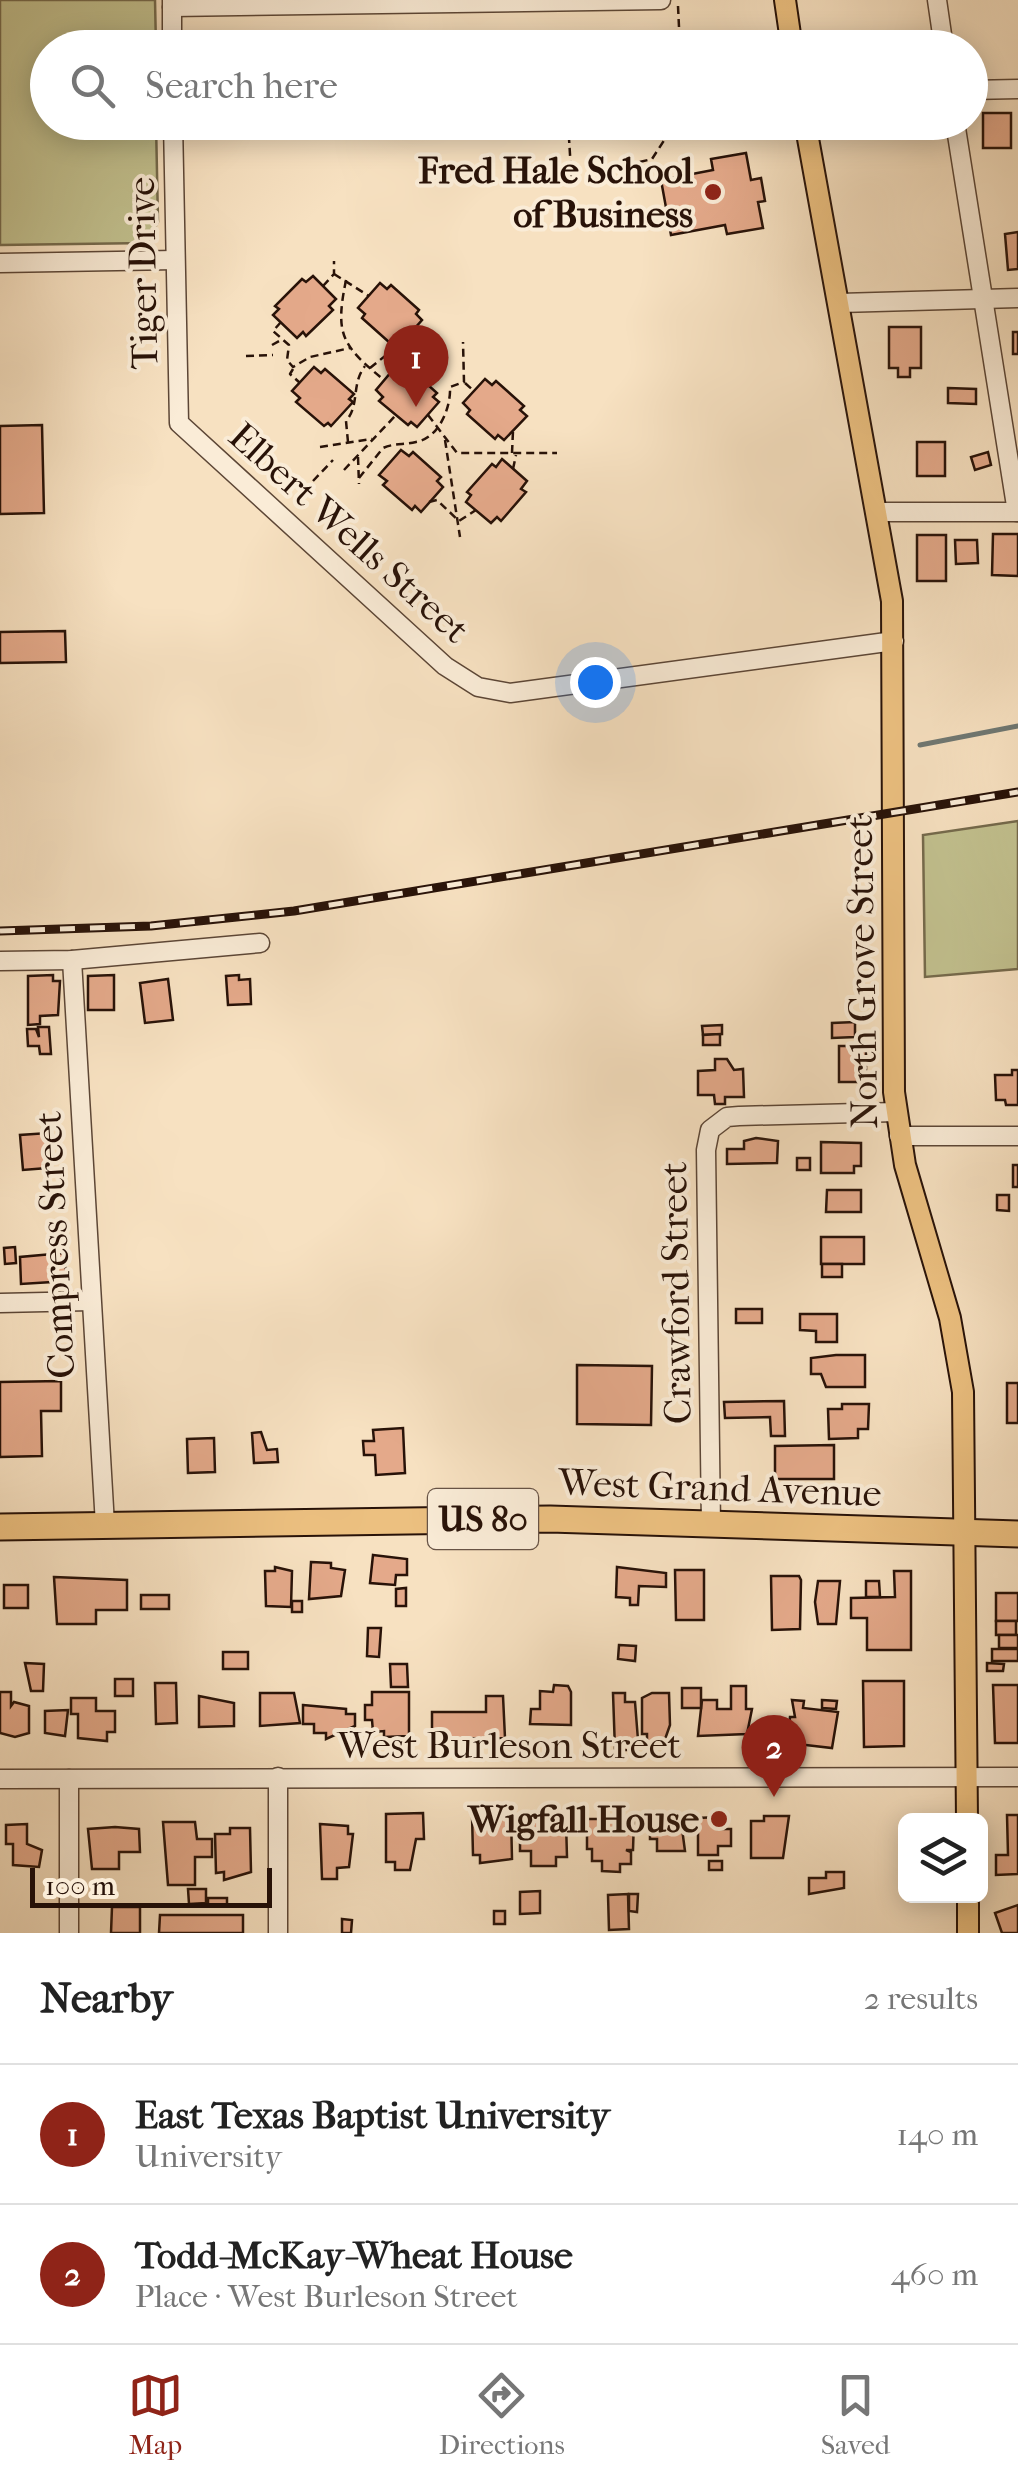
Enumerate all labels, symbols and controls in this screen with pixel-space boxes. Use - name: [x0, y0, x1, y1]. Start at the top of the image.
- search box: [30, 30, 988, 140]
- icon: search: [65, 58, 120, 113]
- text: Search here: [145, 63, 338, 108]
- place label: Fred Hale School of Business: [418, 148, 693, 237]
- street label: Tiger Drive: [119, 177, 167, 369]
- marker: Fred Hale School of Business: [702, 181, 724, 203]
- pin: 1: [384, 324, 448, 407]
- street label: Elbert Wells Street: [220, 414, 479, 653]
- your location: [570, 657, 621, 708]
- street label: North Grove Street: [837, 814, 887, 1129]
- street label: Compress Street: [25, 1110, 84, 1380]
- street label: Crawford Street: [651, 1161, 701, 1425]
- street label: West Grand Avenue: [557, 1460, 882, 1516]
- road number: US 80: [428, 1489, 538, 1549]
- pin: 2: [742, 1714, 806, 1797]
- street label: West Burleson Street: [336, 1723, 681, 1768]
- place label: Wigfall House: [466, 1797, 699, 1842]
- marker: Wigfall House: [708, 1808, 730, 1830]
- map controls: [898, 1813, 988, 1903]
- button: layers: [898, 1813, 988, 1903]
- scale bar: [30, 1863, 272, 1908]
- text: 100 m: [45, 1869, 115, 1902]
- text: Nearby: [40, 1974, 172, 2023]
- text: 2 results: [864, 1980, 978, 2017]
- text: East Texas Baptist University: [135, 2093, 610, 2138]
- text: 1: [67, 2116, 78, 2153]
- text: 140 m: [897, 2116, 978, 2153]
- text: University: [135, 2138, 282, 2175]
- text: Todd-McKay-Wheat House: [135, 2233, 573, 2278]
- text: 2: [64, 2256, 81, 2293]
- text: 460 m: [891, 2256, 978, 2293]
- text: Place · West Burleson Street: [135, 2278, 518, 2315]
- tab: Map: [128, 2368, 183, 2461]
- tab: Directions: [439, 2368, 565, 2461]
- tab: Saved: [821, 2368, 890, 2461]

